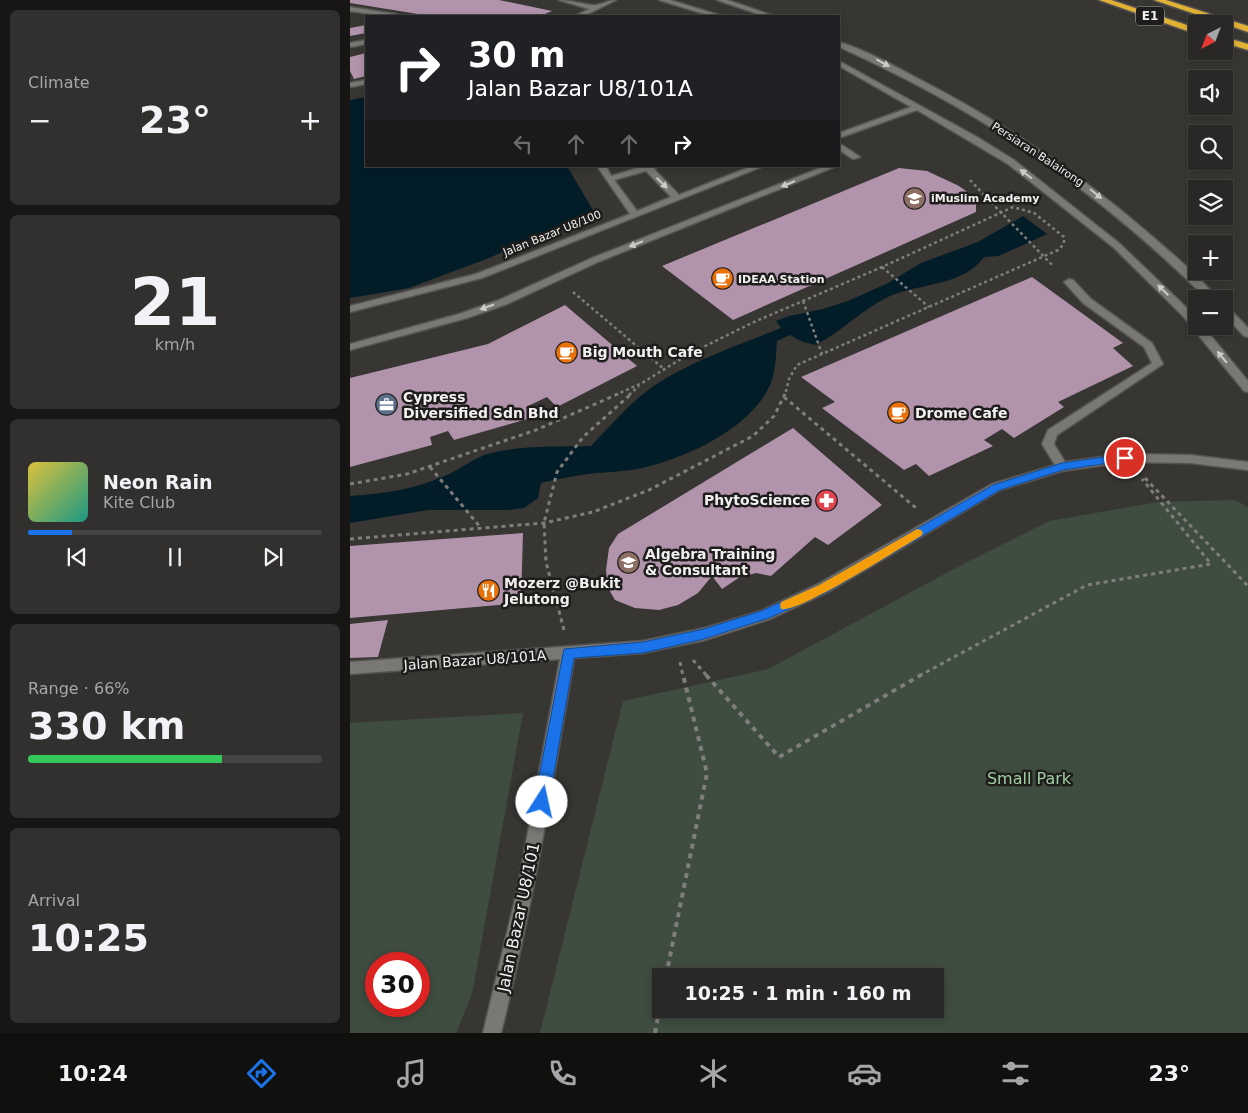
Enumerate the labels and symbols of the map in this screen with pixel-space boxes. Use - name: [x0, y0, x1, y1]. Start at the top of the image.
- road number: E1: [1136, 7, 1164, 26]
- north arrow: [1188, 15, 1232, 60]
- one-way arrow: [876, 59, 891, 67]
- street label: Persiaran Balairong: [989, 120, 1086, 189]
- one-way arrow: [1020, 168, 1033, 179]
- one-way arrow: [656, 177, 668, 189]
- one-way arrow: [780, 180, 795, 188]
- school or university icon: iMuslim Academy: [903, 186, 927, 210]
- one-way arrow: [1089, 188, 1102, 199]
- place label: iMuslim Academy: [931, 192, 1039, 205]
- street label: Jalan Bazar U8/100: [500, 208, 603, 259]
- one-way arrow: [629, 241, 644, 248]
- cafe icon: IDEAA Station: [710, 267, 734, 291]
- place label: IDEAA Station: [738, 273, 825, 286]
- one-way arrow: [1157, 285, 1169, 297]
- one-way arrow: [479, 304, 494, 312]
- cafe icon: Big Mouth Cafe: [554, 340, 578, 364]
- place label: Big Mouth Cafe: [582, 344, 703, 360]
- one-way arrow: [1217, 351, 1228, 364]
- place label: Cypress Diversified Sdn Bhd: [403, 389, 558, 421]
- office icon: Cypress Diversified Sdn Bhd: [375, 393, 399, 417]
- cafe icon: Drome Cafe: [887, 401, 911, 425]
- place label: Drome Cafe: [915, 405, 1007, 421]
- pin: [1104, 437, 1146, 479]
- pharmacy icon: PhytoScience: [814, 488, 838, 512]
- place label: PhytoScience: [704, 492, 810, 508]
- place label: Algebra Training & Consultant: [645, 546, 775, 578]
- school or university icon: Algebra Training & Consultant: [617, 550, 641, 574]
- place label: Mozerz @Bukit Jelutong: [503, 575, 621, 607]
- restaurant icon: Mozerz @Bukit Jelutong: [476, 579, 500, 603]
- street label: Jalan Bazar U8/101A: [402, 647, 547, 673]
- park label: Small Park: [987, 769, 1072, 788]
- position arrow: [515, 775, 567, 827]
- street label: Jalan Bazar U8/101: [493, 841, 544, 995]
- speed limit sign: 30: [365, 952, 430, 1017]

